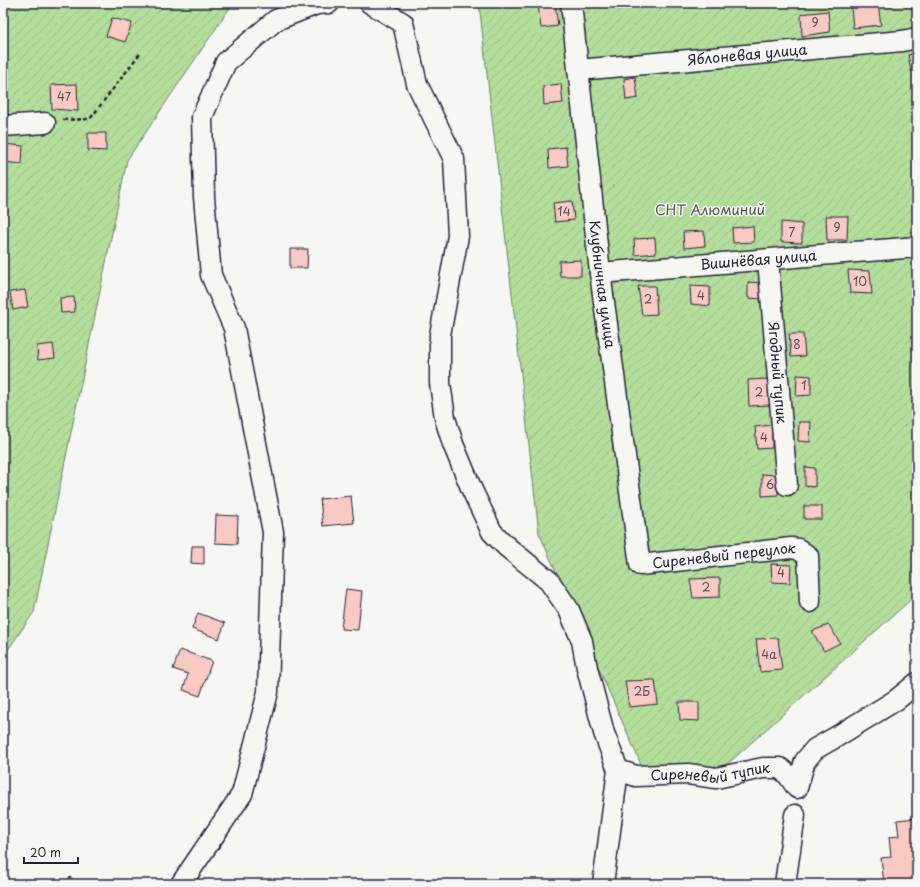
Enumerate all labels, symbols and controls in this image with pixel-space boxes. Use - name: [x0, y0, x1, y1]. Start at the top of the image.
- house number: 9: [811, 13, 819, 31]
- street label: Яблоневая улица: [687, 39, 808, 70]
- house number: 47: [57, 87, 72, 105]
- park label: СНТ Алюминий: [655, 199, 765, 220]
- house number: 14: [557, 202, 571, 220]
- house number: 9: [833, 218, 841, 236]
- street label: Клубничная улица: [584, 219, 621, 350]
- house number: 7: [789, 223, 796, 241]
- street label: Вишнёвая улица: [699, 244, 818, 275]
- house number: 10: [853, 272, 867, 290]
- house number: 4: [697, 286, 705, 304]
- house number: 2: [644, 290, 652, 308]
- street label: Ягодный тупик: [763, 321, 793, 425]
- house number: 8: [793, 335, 801, 353]
- house number: 1: [801, 376, 807, 394]
- house number: 2: [755, 383, 763, 401]
- house number: 4: [760, 428, 768, 446]
- house number: 6: [766, 475, 774, 493]
- street label: Сиреневый переулок: [651, 537, 798, 574]
- house number: 4: [777, 563, 785, 581]
- house number: 2: [702, 578, 710, 596]
- house number: 4а: [761, 645, 777, 663]
- house number: 2Б: [634, 682, 650, 700]
- street label: Сиреневый тупик: [650, 757, 771, 788]
- scale bar: [24, 839, 78, 865]
- text: 20 m: [30, 843, 61, 861]

